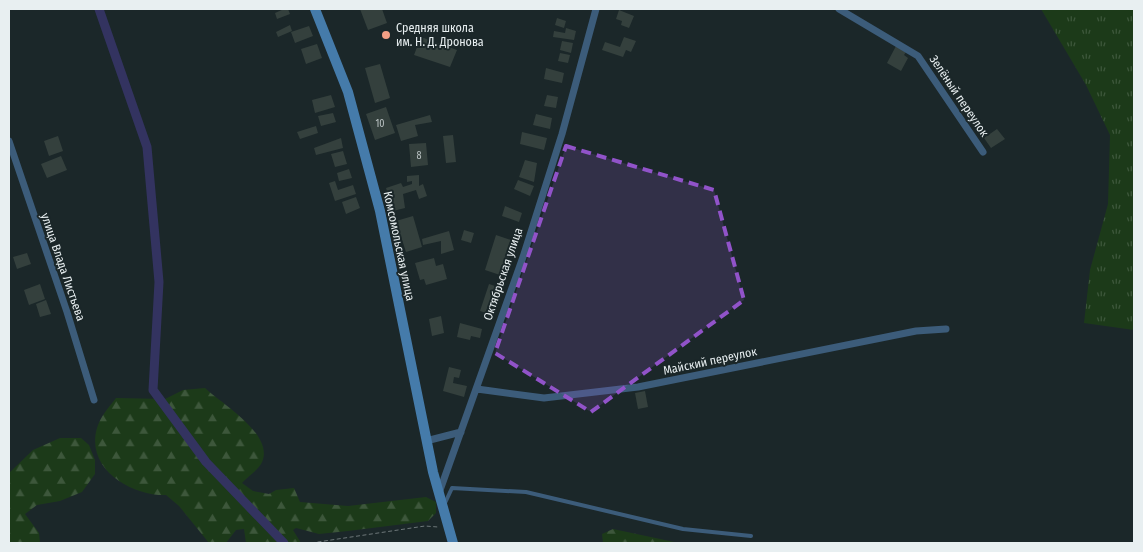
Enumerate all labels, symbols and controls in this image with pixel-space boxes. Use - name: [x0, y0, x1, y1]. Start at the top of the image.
- place label: Средняя школа им. Н. Д. Дронова: [396, 21, 484, 49]
- marker: Средняя школа им. Н. Д. Дронова: [380, 29, 392, 41]
- street label: Зелёный переулок: [927, 53, 992, 140]
- house number: 10: [375, 118, 385, 130]
- house number: 8: [417, 150, 422, 162]
- street label: Комсомольская улица: [381, 190, 417, 302]
- street label: улица Влада Листьева: [38, 211, 88, 323]
- street label: Октябрьская улица: [481, 226, 525, 322]
- street label: Майский переулок: [662, 344, 758, 378]

